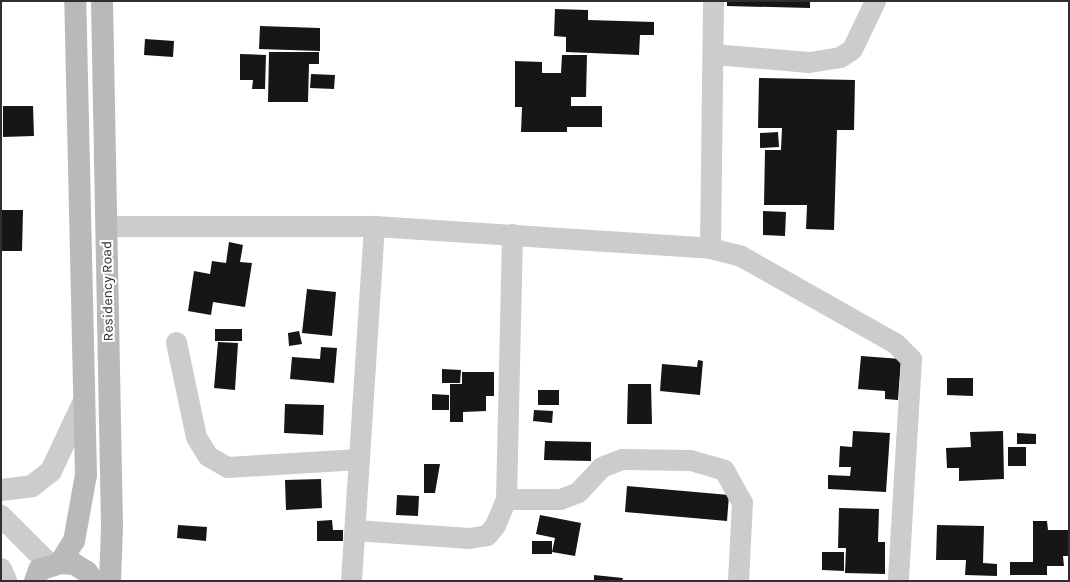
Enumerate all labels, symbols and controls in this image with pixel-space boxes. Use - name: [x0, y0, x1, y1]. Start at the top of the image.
- street label: Residency Road: [99, 241, 117, 341]

